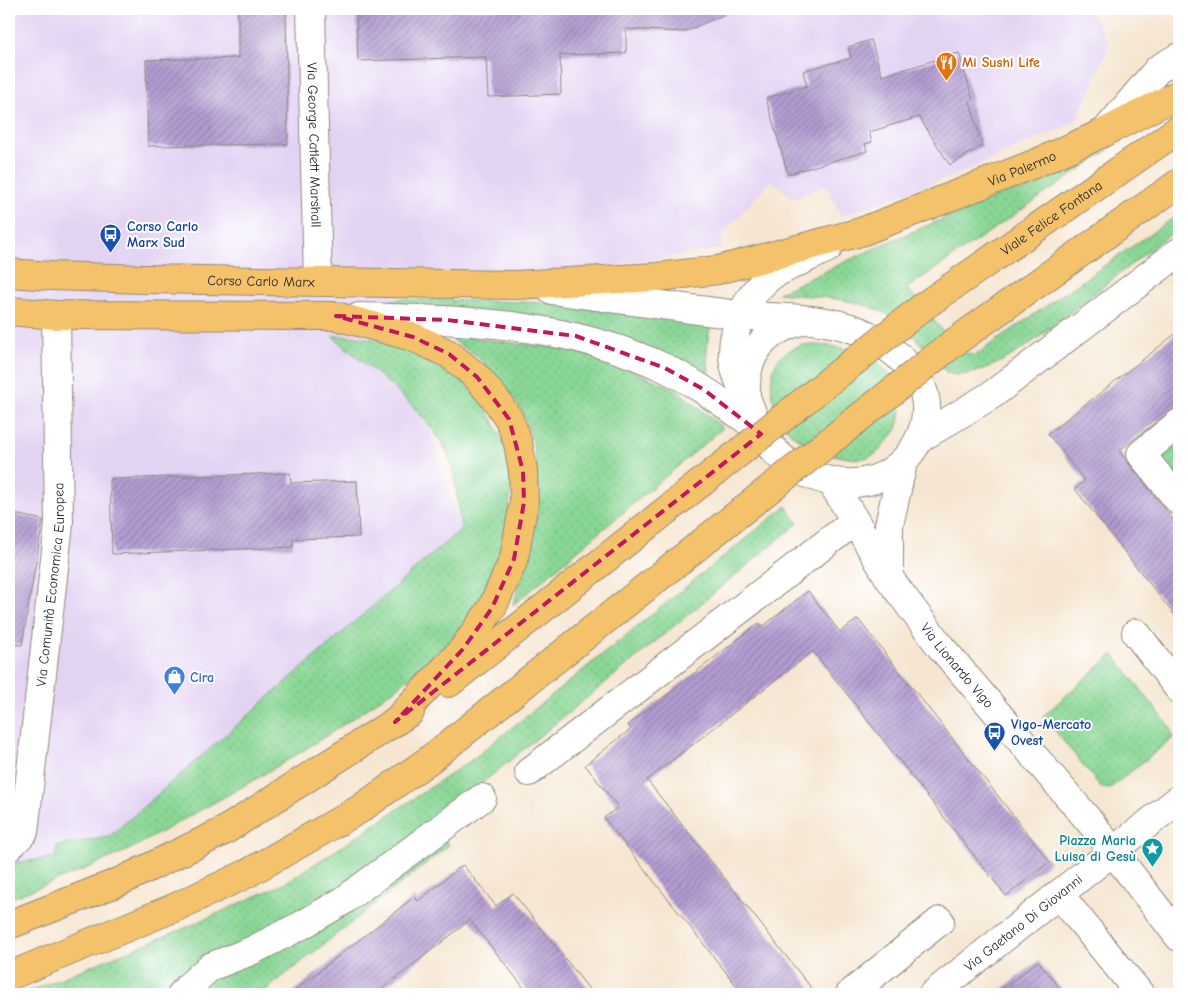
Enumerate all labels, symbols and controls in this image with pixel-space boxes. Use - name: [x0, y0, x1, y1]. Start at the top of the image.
- restaurant icon: Mi Sushi Life: [934, 50, 958, 81]
- place label: Mi Sushi Life: [962, 54, 1040, 71]
- street label: Via George Catlett Marshall: [303, 62, 325, 228]
- street label: Via Palermo: [986, 147, 1059, 190]
- street label: Viale Felice Fontana: [997, 177, 1106, 259]
- place label: Corso Carlo Marx Sud: [127, 218, 198, 251]
- bus stop icon: Corso Carlo Marx Sud: [99, 222, 123, 253]
- street label: Corso Carlo Marx: [207, 272, 315, 291]
- street label: Via Comunità Economica Europea: [33, 483, 68, 688]
- street label: Via Lionardo Vigo: [917, 620, 997, 712]
- shop icon: Cira: [162, 665, 186, 696]
- place label: Cira: [190, 669, 214, 686]
- place label: Vigo-Mercato Ovest: [1011, 716, 1091, 749]
- bus stop icon: Vigo-Mercato Ovest: [983, 720, 1007, 751]
- place label: Piazza Maria Luisa di Gesù: [1054, 832, 1136, 865]
- place icon: Piazza Maria Luisa di Gesù: [1140, 836, 1164, 867]
- street label: Via Gaetano Di Giovanni: [961, 871, 1086, 975]

